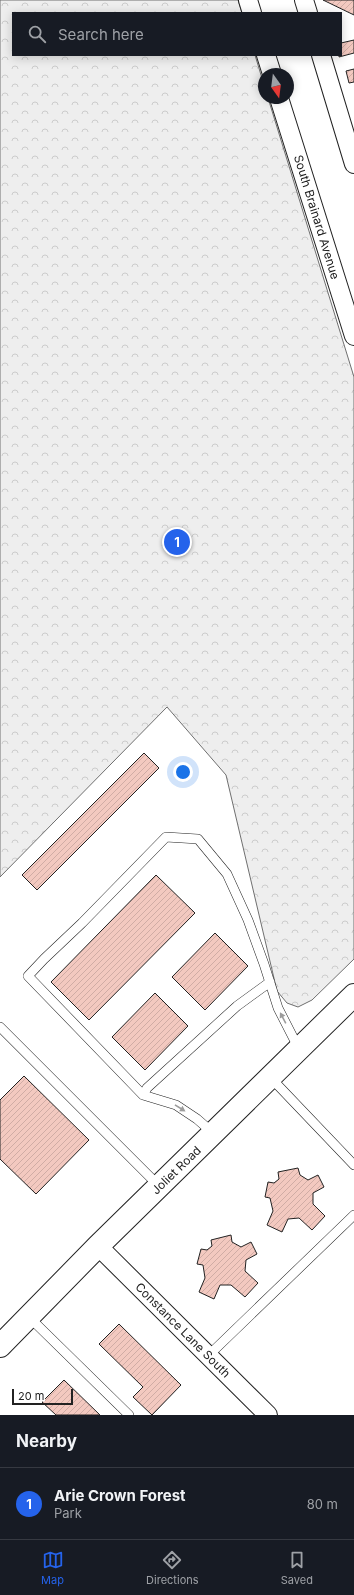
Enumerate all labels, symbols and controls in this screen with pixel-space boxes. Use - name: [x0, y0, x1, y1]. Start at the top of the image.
- search box: [12, 12, 342, 56]
- icon: search: [26, 23, 48, 45]
- text: Search here: [58, 25, 144, 44]
- north arrow: [258, 68, 294, 104]
- street label: South Brainard Avenue: [291, 153, 343, 281]
- pin: 1: [164, 527, 190, 557]
- your location: [173, 762, 193, 782]
- one-way arrow: [280, 1012, 286, 1024]
- one-way arrow: [174, 1104, 186, 1111]
- street label: Joliet Road: [148, 1143, 204, 1197]
- street label: Constance Lane South: [132, 1279, 234, 1381]
- scale bar: [12, 1387, 73, 1406]
- text: 20 m: [18, 1389, 44, 1403]
- text: Nearby: [16, 1431, 77, 1451]
- text: Arie Crown Forest: [54, 1486, 186, 1505]
- text: 1: [26, 1496, 32, 1512]
- text: 80 m: [307, 1496, 338, 1512]
- text: Park: [54, 1505, 82, 1521]
- tab: Map: [41, 1549, 64, 1587]
- tab: Directions: [146, 1549, 199, 1587]
- tab: Saved: [281, 1549, 313, 1587]

